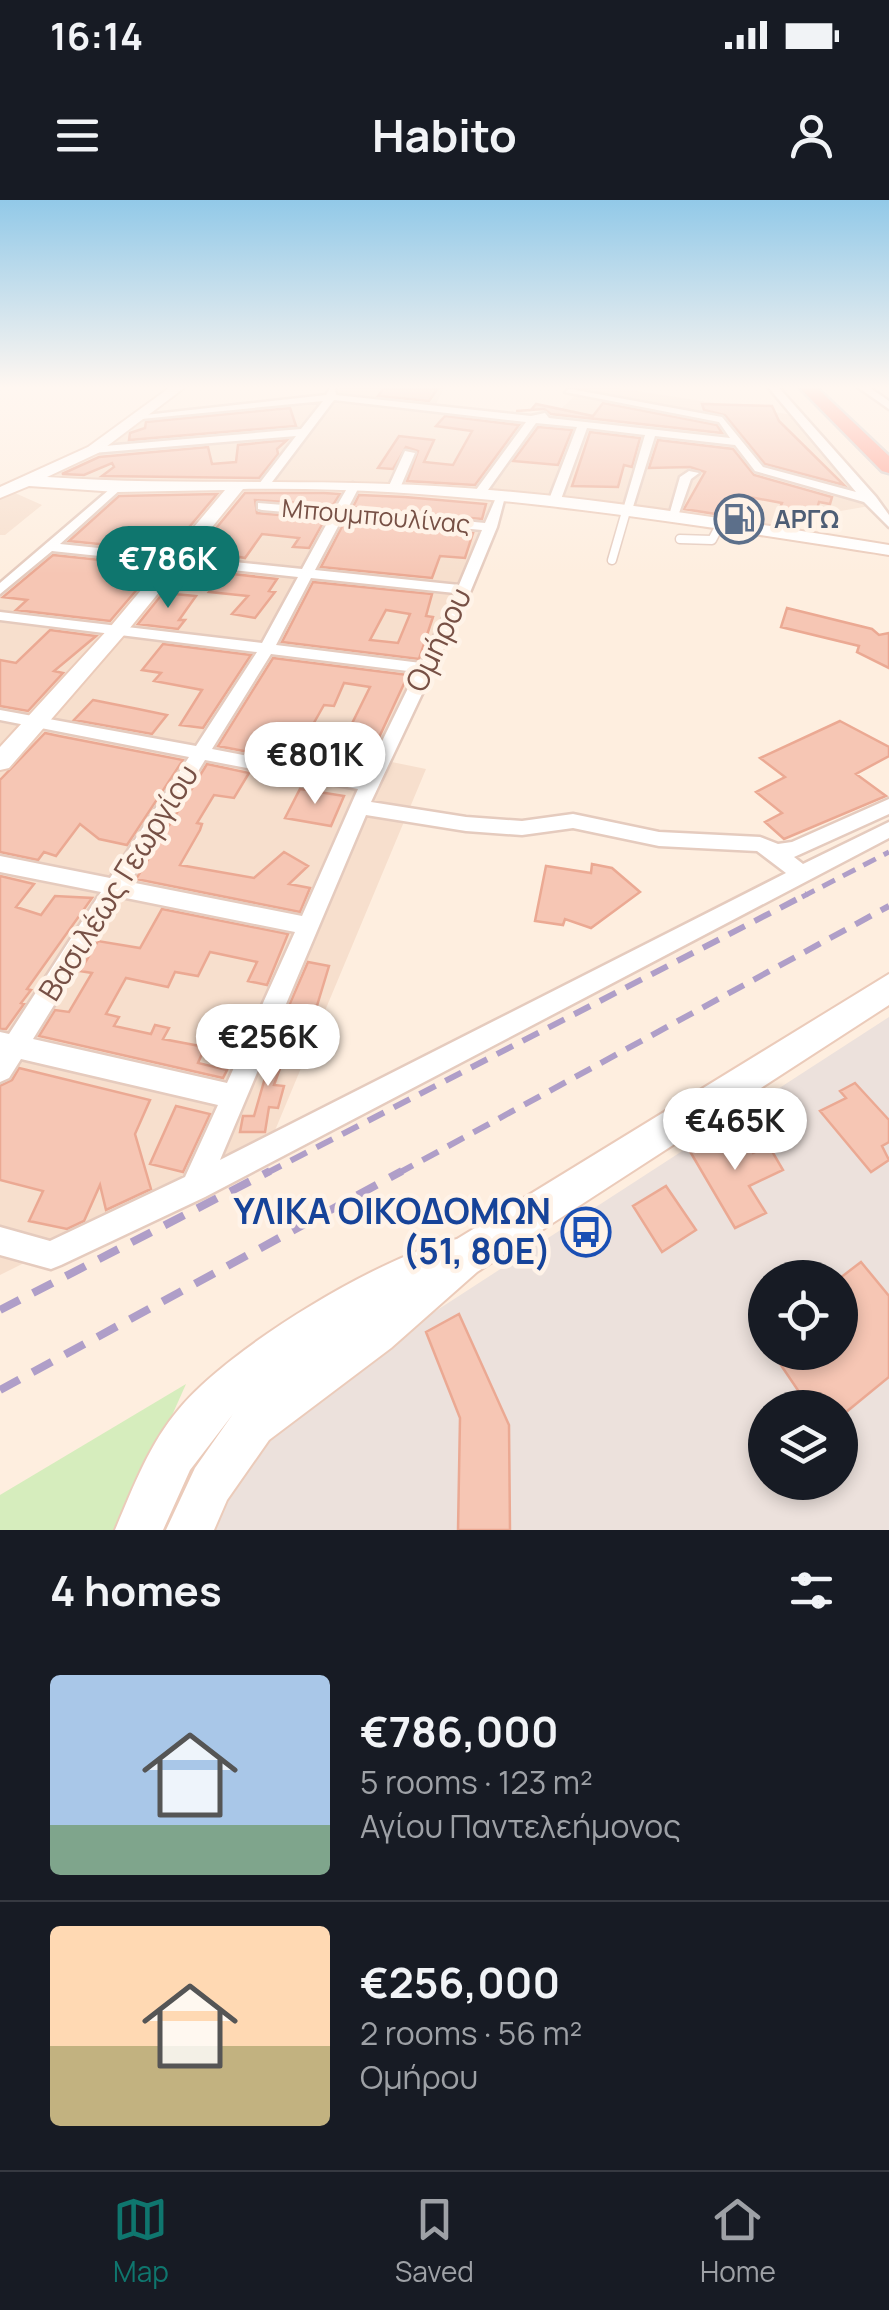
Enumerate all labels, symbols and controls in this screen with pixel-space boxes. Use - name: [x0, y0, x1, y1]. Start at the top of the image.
- text: 16:14: [50, 9, 143, 61]
- text: Habito: [372, 104, 517, 166]
- icon: menu: [50, 108, 105, 163]
- icon: person: [784, 108, 839, 163]
- street label: Μπουμπουλίνας: [281, 490, 472, 541]
- fuel station icon: ΑΡΓΩ: [713, 493, 765, 545]
- place label: ΑΡΓΩ: [774, 501, 839, 536]
- pin: €786K: [98, 526, 238, 611]
- text: €786K: [118, 536, 218, 580]
- street label: Ομήρου: [395, 581, 480, 698]
- pin: €801K: [245, 722, 385, 807]
- text: €801K: [266, 732, 364, 776]
- street label: Βασιλέως Γεωργίου: [28, 756, 207, 1008]
- pin: €256K: [198, 1004, 338, 1089]
- text: €256K: [218, 1014, 318, 1058]
- pin: €465K: [665, 1088, 805, 1173]
- text: €465K: [685, 1098, 785, 1142]
- place label: ΥΛΙΚΑ ΟΙΚΟΔΟΜΩΝ (51, 80Ε): [234, 1187, 551, 1275]
- bus stop icon: ΥΛΙΚΑ ΟΙΚΟΔΟΜΩΝ (51, 80Ε): [560, 1206, 612, 1258]
- map controls: [748, 1260, 858, 1500]
- button: locate: [748, 1260, 858, 1370]
- button: layers: [748, 1390, 858, 1500]
- text: 4 homes: [50, 1561, 222, 1619]
- icon: filters: [784, 1563, 839, 1618]
- text: €786,000: [360, 1702, 559, 1760]
- icon: home: [130, 1715, 250, 1835]
- text: 5 rooms · 123 m²: [360, 1760, 593, 1804]
- text: Αγίου Παντελεήμονος: [360, 1804, 681, 1848]
- text: €256,000: [360, 1953, 560, 2011]
- icon: home: [130, 1966, 250, 2086]
- text: 2 rooms · 56 m²: [360, 2011, 582, 2055]
- text: Ομήρου: [360, 2055, 478, 2099]
- tab: Map: [113, 2192, 169, 2290]
- tab: Saved: [395, 2192, 474, 2290]
- tab: Home: [700, 2192, 776, 2290]

